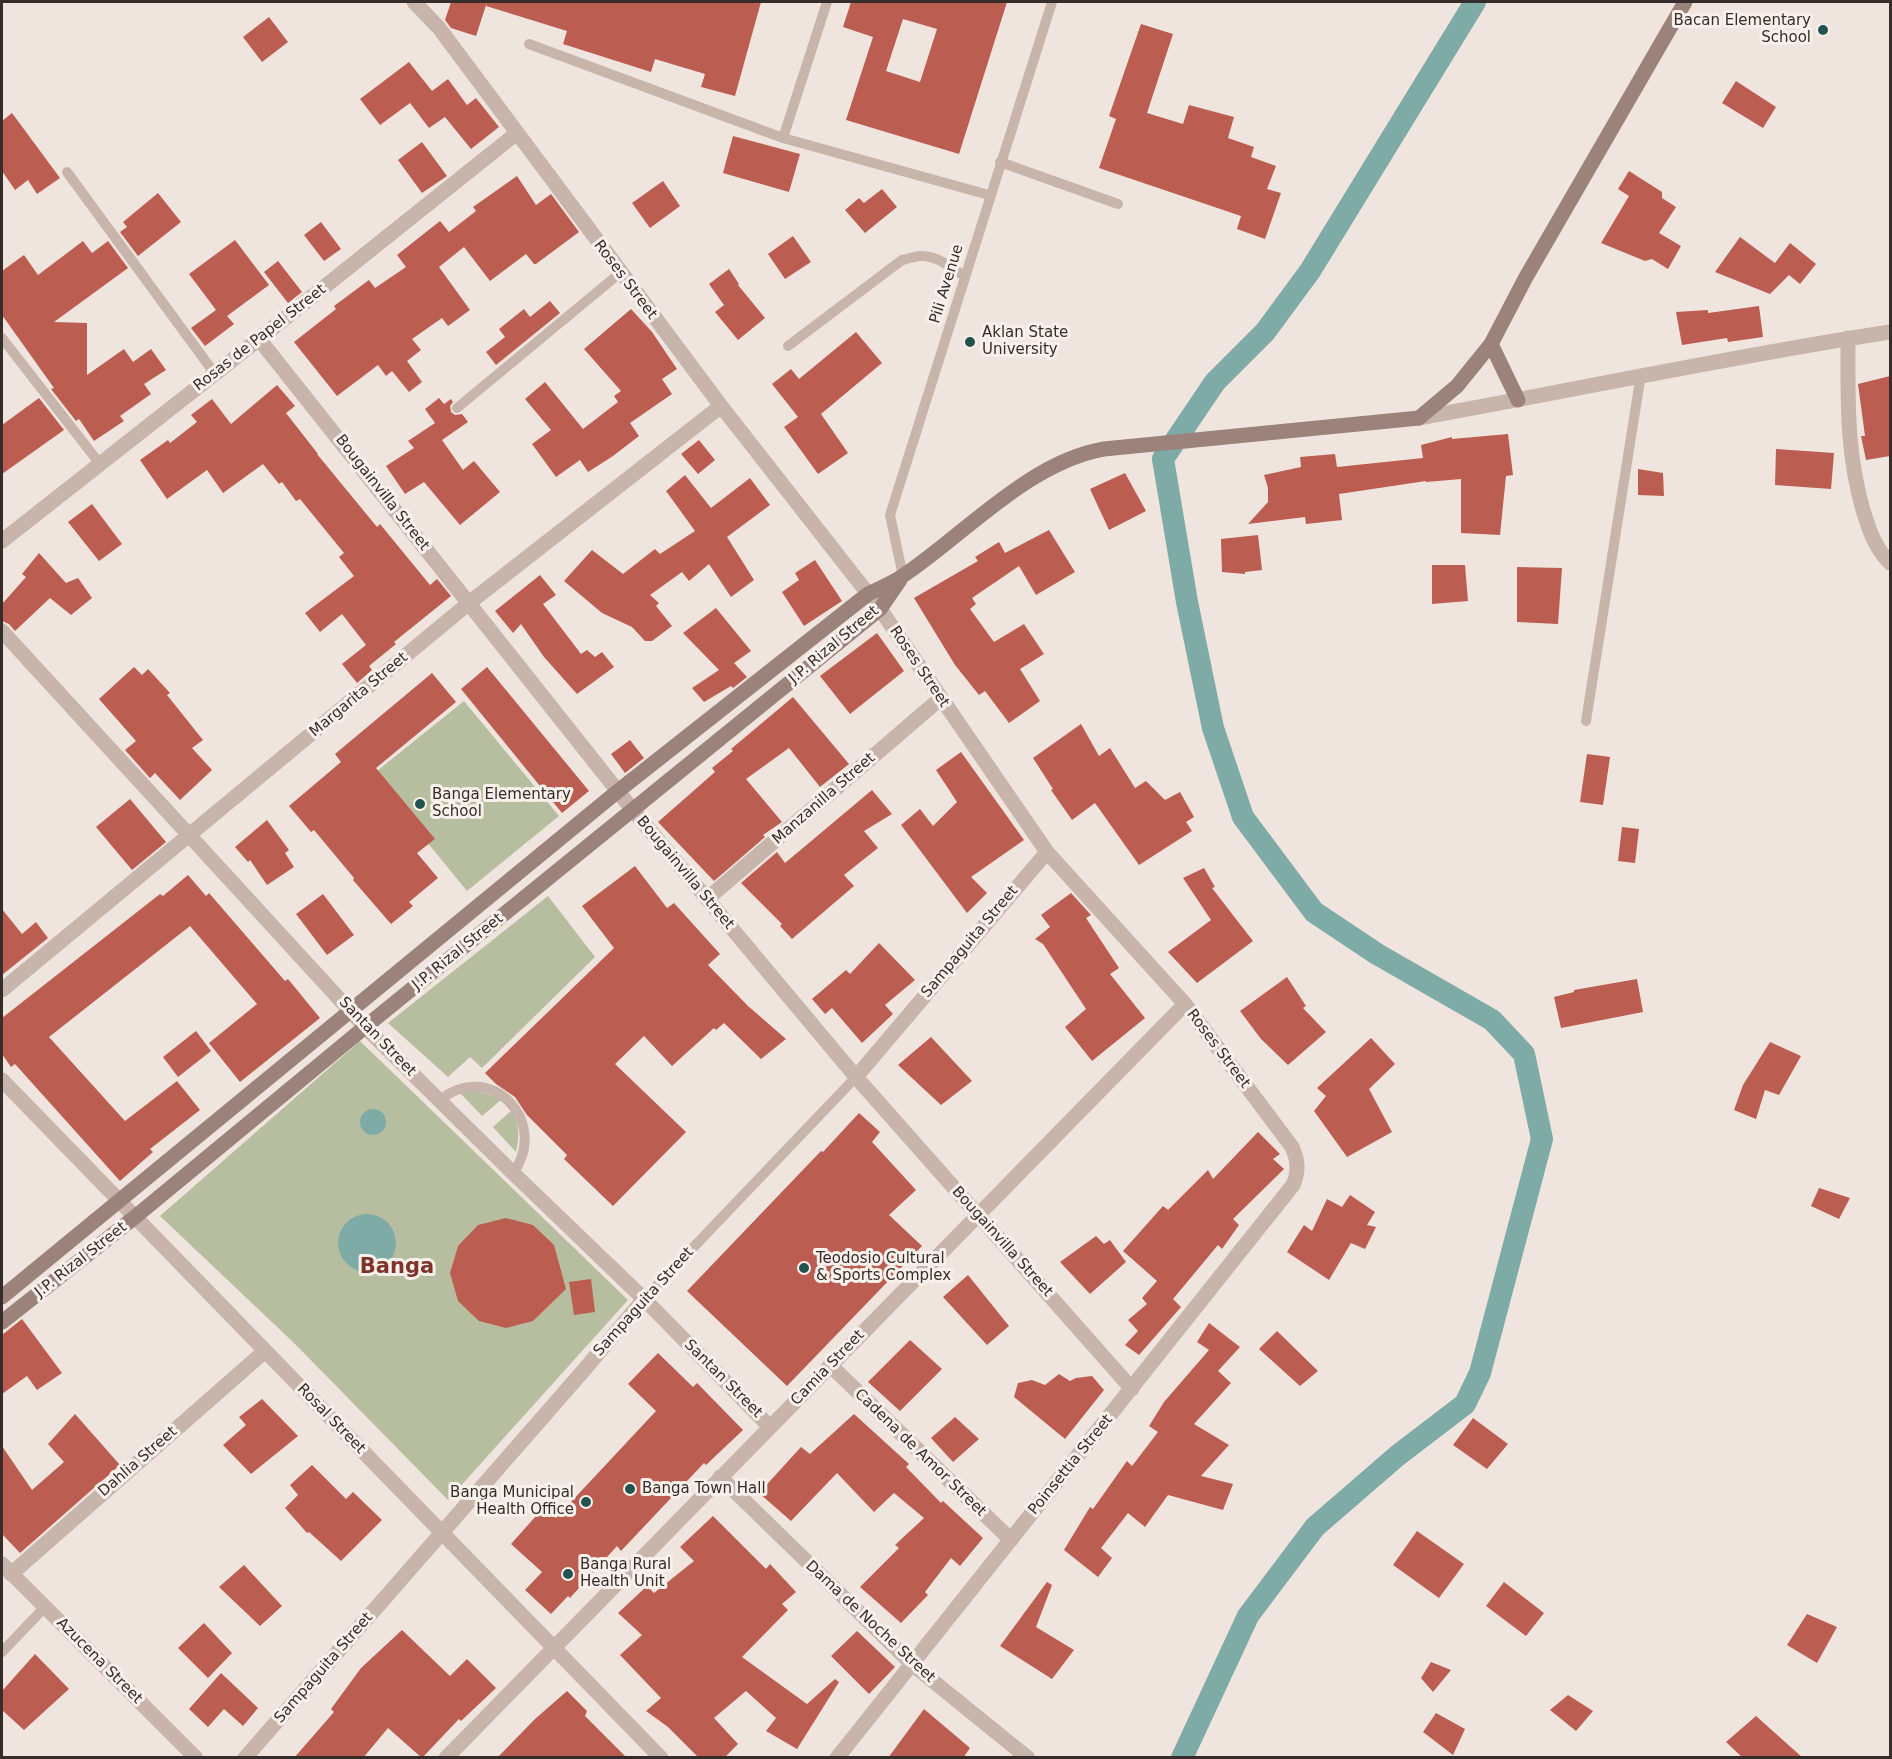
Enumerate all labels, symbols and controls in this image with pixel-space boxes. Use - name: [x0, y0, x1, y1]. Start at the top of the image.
- place label: Bacan Elementary School: [1673, 12, 1811, 47]
- marker: Bacan Elementary School: [1816, 23, 1830, 37]
- street label: Roses Street: [589, 237, 661, 323]
- street label: Pili Avenue: [926, 242, 968, 326]
- street label: Rosas de Papel Street: [190, 281, 330, 395]
- place label: Aklan State University: [982, 324, 1068, 359]
- marker: Aklan State University: [963, 335, 977, 349]
- street label: Bougainvilla Street: [331, 431, 433, 555]
- street label: J.P. Rizal Street: [785, 602, 883, 688]
- street label: Roses Street: [885, 623, 953, 711]
- street label: Margarita Street: [306, 649, 412, 741]
- street label: Manzanilla Street: [769, 749, 879, 849]
- place label: Banga Elementary School: [432, 786, 571, 821]
- marker: Banga Elementary School: [413, 797, 427, 811]
- street label: Bougainvilla Street: [632, 813, 738, 933]
- street label: Sampaguita Street: [918, 882, 1022, 1002]
- street label: J.P. Rizal Street: [409, 910, 507, 994]
- street label: Santan Street: [335, 994, 419, 1080]
- street label: Roses Street: [1182, 1006, 1254, 1092]
- street label: Bougainvilla Street: [948, 1183, 1056, 1301]
- street label: J.P. Rizal Street: [31, 1219, 131, 1301]
- street label: Sampaguita Street: [590, 1244, 698, 1360]
- place label: Teodosio Cultural & Sports Complex: [816, 1250, 951, 1285]
- district label: Banga: [360, 1255, 434, 1281]
- marker: Teodosio Cultural & Sports Complex: [797, 1261, 811, 1275]
- street label: Camia Street: [787, 1327, 869, 1409]
- street label: Santan Street: [680, 1336, 766, 1422]
- street label: Rosal Street: [293, 1380, 369, 1458]
- street label: Cadena de Amor Street: [850, 1385, 990, 1521]
- street label: Poinsettia Street: [1025, 1411, 1117, 1519]
- street label: Dahlia Street: [95, 1423, 181, 1501]
- place label: Banga Town Hall: [642, 1480, 766, 1498]
- marker: Banga Town Hall: [623, 1482, 637, 1496]
- place label: Banga Municipal Health Office: [450, 1484, 574, 1519]
- marker: Banga Municipal Health Office: [579, 1495, 593, 1509]
- place label: Banga Rural Health Unit: [580, 1556, 671, 1591]
- street label: Dama de Noche Street: [801, 1557, 939, 1687]
- marker: Banga Rural Health Unit: [561, 1567, 575, 1581]
- street label: Sampaguita Street: [271, 1609, 377, 1727]
- street label: Azucena Street: [52, 1614, 146, 1708]

